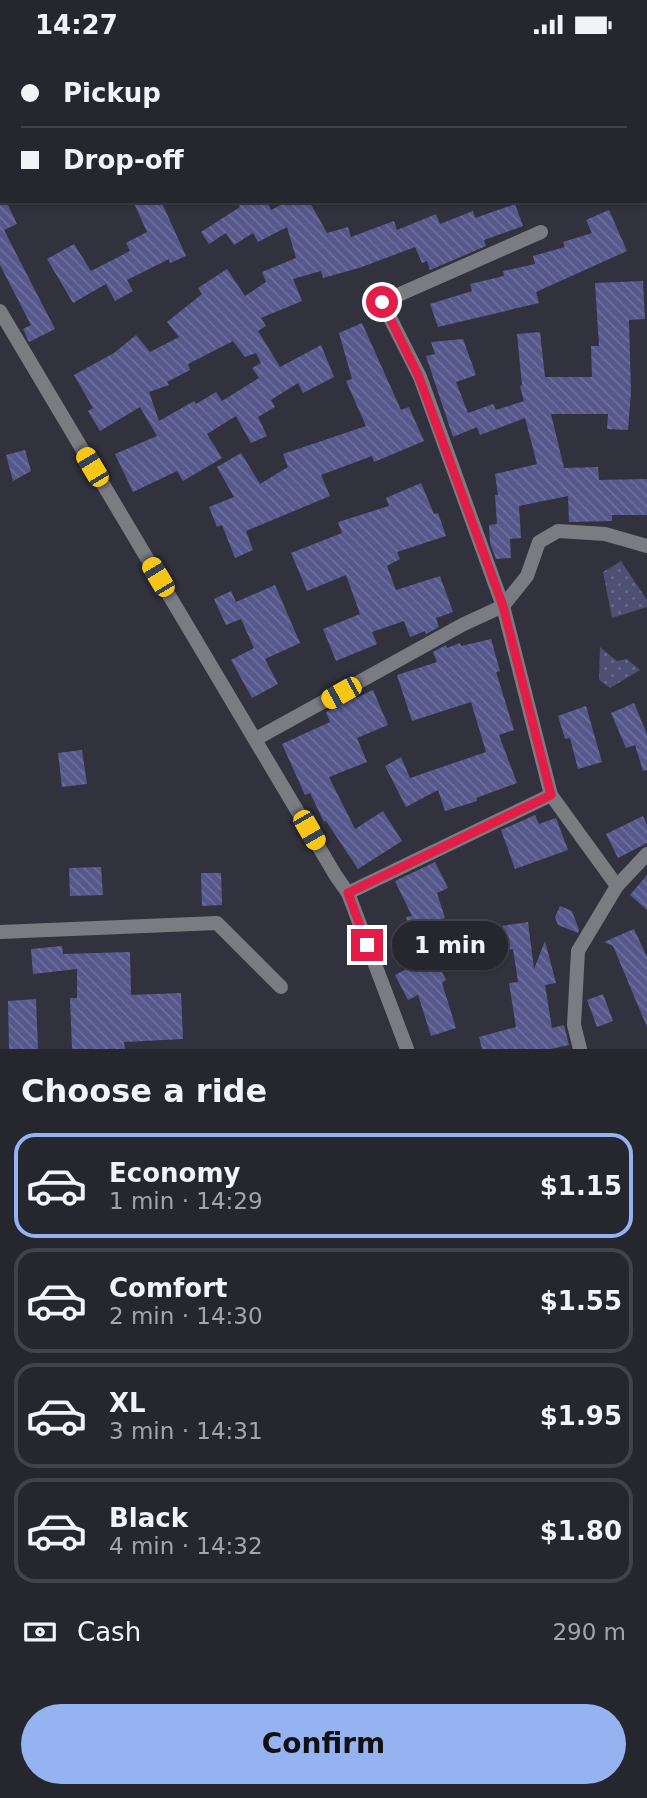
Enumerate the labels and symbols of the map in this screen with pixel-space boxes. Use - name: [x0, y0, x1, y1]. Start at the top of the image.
- route start: [366, 286, 398, 318]
- car: [73, 444, 112, 490]
- car: [139, 554, 178, 600]
- car: [318, 674, 365, 712]
- car: [290, 807, 329, 853]
- callout: 1 min: [392, 921, 507, 969]
- route end: [351, 929, 383, 961]

